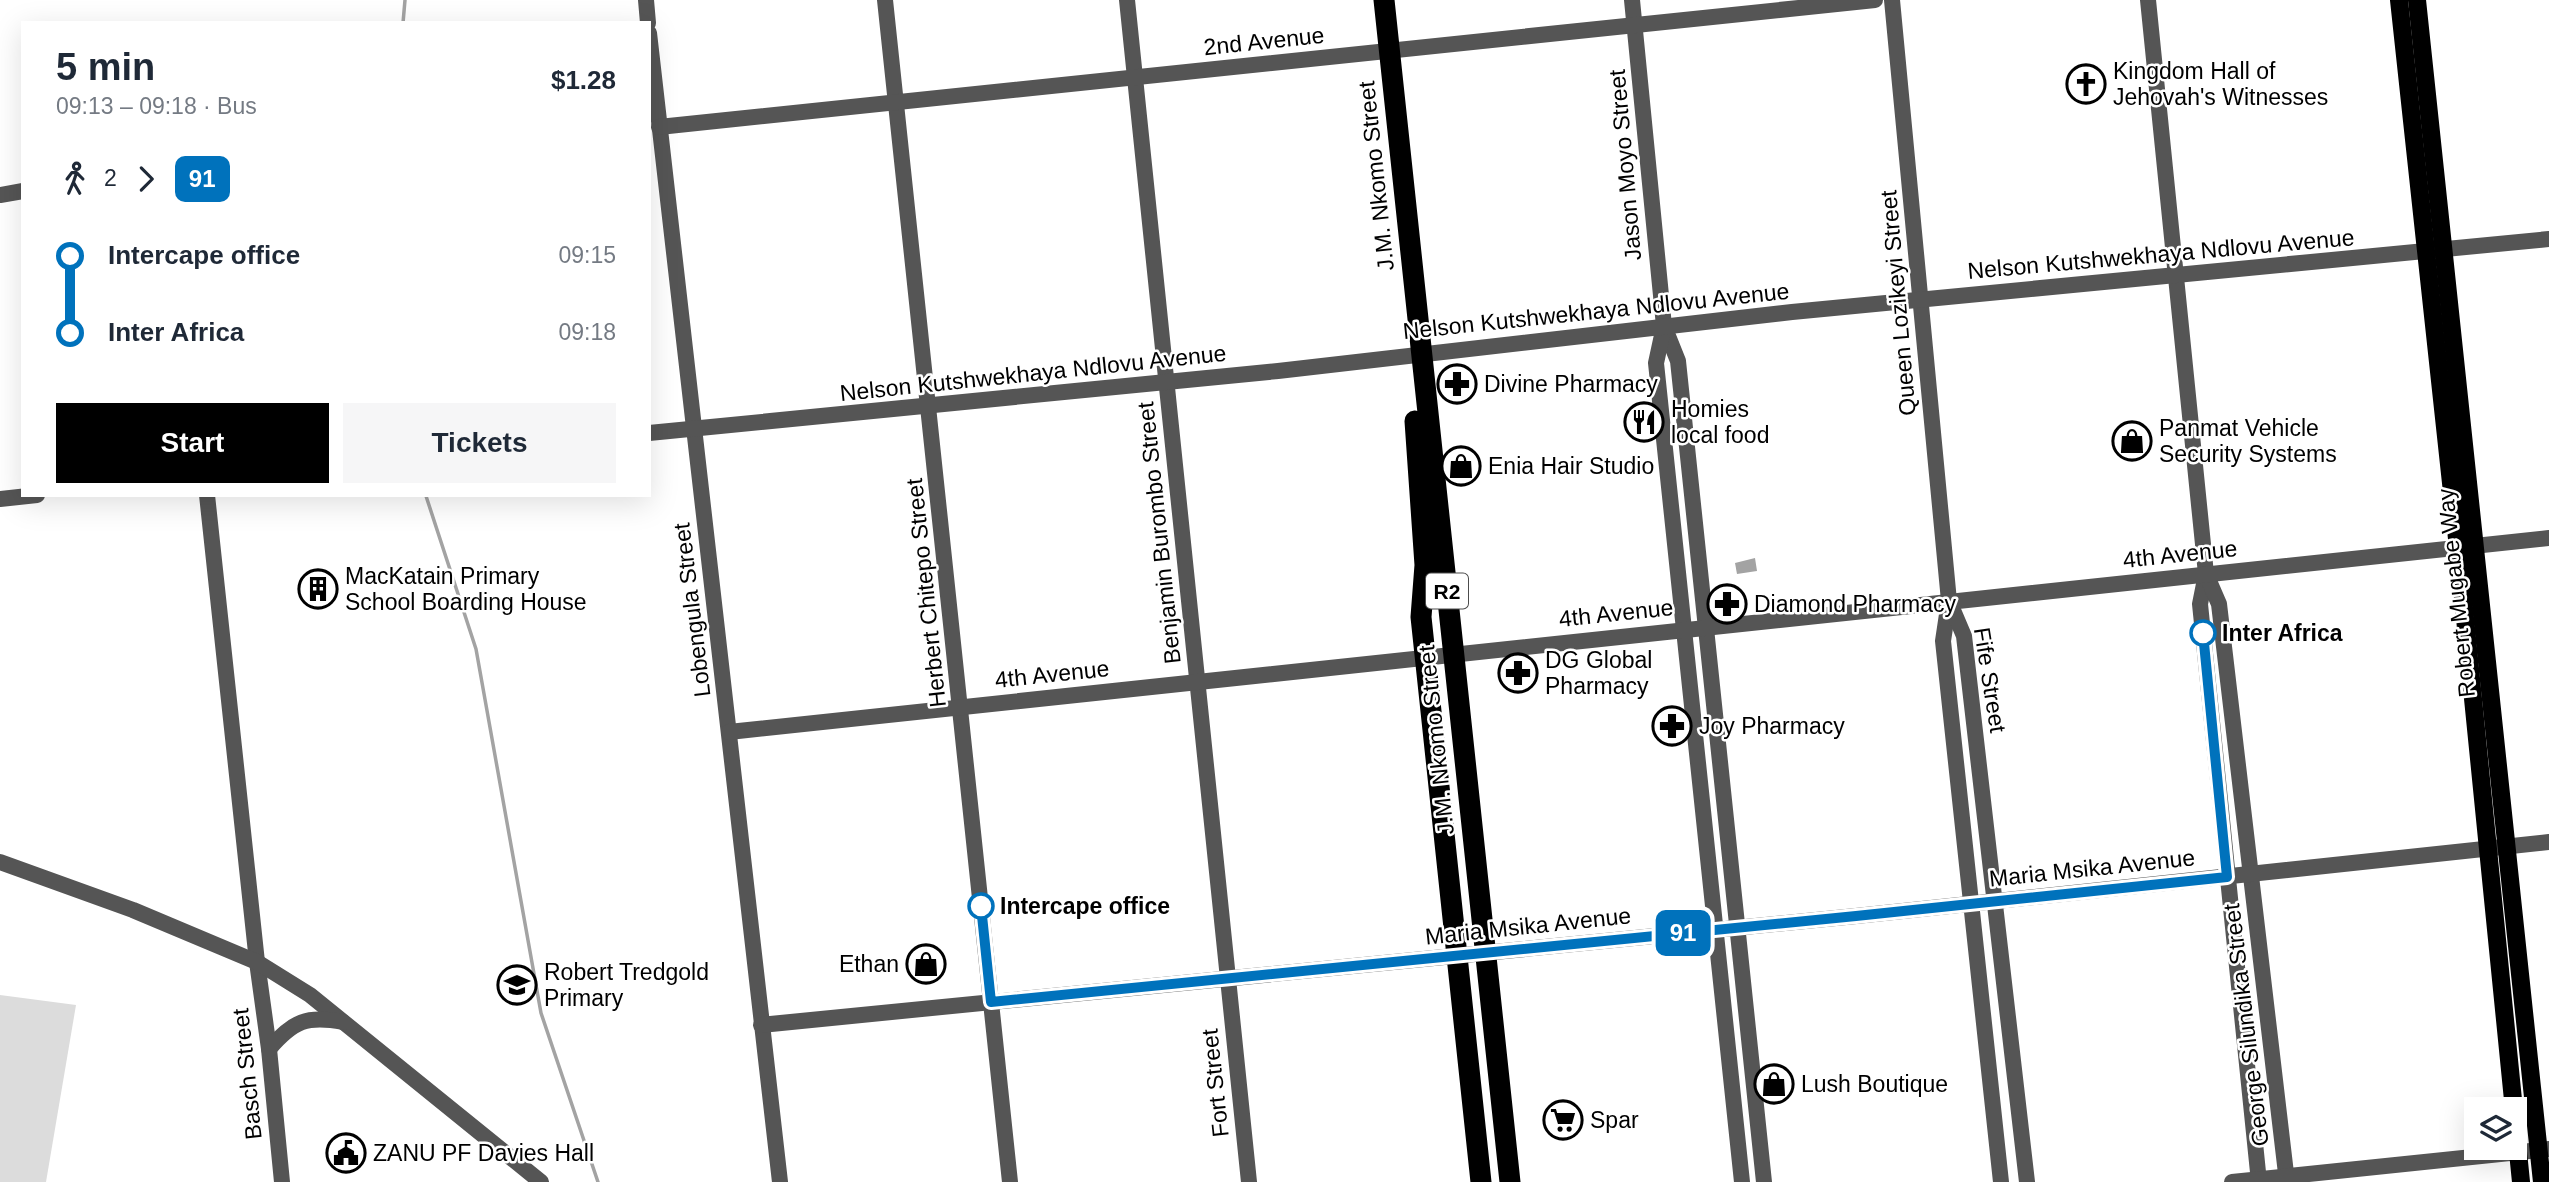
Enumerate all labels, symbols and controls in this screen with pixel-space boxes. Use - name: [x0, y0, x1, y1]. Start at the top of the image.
- street label: 2nd Avenue: [1202, 22, 1326, 60]
- text: 5 min: [56, 46, 155, 88]
- place label: Kingdom Hall of Jehovah's Witnesses: [2113, 58, 2328, 110]
- church icon: Kingdom Hall of Jehovah's Witnesses: [2065, 63, 2107, 105]
- text: $1.28: [551, 65, 616, 95]
- street label: Jason Moyo Street: [1604, 68, 1646, 262]
- street label: J.M. Nkomo Street: [1353, 79, 1399, 272]
- text: 09:13 – 09:18 · Bus: [56, 93, 257, 119]
- icon: walk: [56, 160, 94, 198]
- icon: forward: [127, 160, 165, 198]
- text: 2: [104, 165, 117, 191]
- text: 91: [189, 165, 216, 192]
- street label: Queen Lozikeyi Street: [1875, 189, 1921, 417]
- street label: Nelson Kutshwekhaya Ndlovu Avenue: [1966, 224, 2356, 284]
- text: Intercape office: [108, 240, 300, 270]
- text: 09:15: [558, 242, 616, 268]
- street label: Nelson Kutshwekhaya Ndlovu Avenue: [1402, 278, 1790, 344]
- text: Inter Africa: [108, 317, 244, 347]
- text: 09:18: [558, 319, 616, 345]
- street label: Nelson Kutshwekhaya Ndlovu Avenue: [839, 340, 1227, 406]
- pharmacy icon: Divine Pharmacy: [1436, 363, 1478, 405]
- place label: Divine Pharmacy: [1484, 371, 1658, 397]
- place label: Homies local food: [1671, 396, 1769, 448]
- street label: Benjamin Burombo Street: [1132, 400, 1186, 665]
- restaurant icon: Homies local food: [1623, 401, 1665, 443]
- button: Start: [56, 403, 329, 483]
- button: Tickets: [343, 403, 616, 483]
- place label: Panmat Vehicle Security Systems: [2159, 415, 2337, 467]
- shop icon: Panmat Vehicle Security Systems: [2111, 420, 2153, 462]
- shop icon: Enia Hair Studio: [1440, 445, 1482, 487]
- place label: Enia Hair Studio: [1488, 453, 1654, 479]
- street label: Herbert Chitepo Street: [901, 477, 951, 709]
- street label: Robert Mugabe Way: [2432, 487, 2480, 699]
- street label: Lobengula Street: [668, 521, 716, 699]
- street label: 4th Avenue: [2122, 535, 2238, 573]
- place label: MacKatain Primary School Boarding House: [345, 563, 587, 615]
- building icon: MacKatain Primary School Boarding House: [297, 568, 339, 610]
- road number: R2: [1426, 574, 1468, 608]
- pharmacy icon: Diamond Pharmacy: [1706, 583, 1748, 625]
- place label: Diamond Pharmacy: [1754, 591, 1956, 617]
- street label: 4th Avenue: [1558, 594, 1674, 632]
- marker: Inter Africa: [2190, 620, 2216, 646]
- place label: Inter Africa: [2222, 620, 2343, 646]
- street label: Fife Street: [1969, 626, 2011, 735]
- street label: J.M. Nkomo Street: [1413, 643, 1459, 836]
- place label: DG Global Pharmacy: [1545, 647, 1652, 699]
- pharmacy icon: DG Global Pharmacy: [1497, 652, 1539, 694]
- street label: 4th Avenue: [994, 655, 1110, 693]
- pharmacy icon: Joy Pharmacy: [1651, 705, 1693, 747]
- place label: Joy Pharmacy: [1699, 713, 1845, 739]
- street label: Maria Msika Avenue: [1988, 844, 2196, 892]
- marker: Intercape office: [968, 893, 994, 919]
- place label: Intercape office: [1000, 893, 1170, 919]
- street label: Maria Msika Avenue: [1424, 902, 1632, 950]
- street label: George Silundika Street: [2218, 902, 2274, 1148]
- line badge: 91: [1652, 910, 1714, 956]
- text: 91: [1670, 919, 1696, 946]
- shop icon: Ethan: [905, 943, 947, 985]
- place label: Ethan: [839, 951, 899, 977]
- place label: Robert Tredgold Primary: [544, 959, 709, 1011]
- school or university icon: Robert Tredgold Primary: [496, 964, 538, 1006]
- street label: Basch Street: [227, 1007, 267, 1141]
- street label: Fort Street: [1196, 1027, 1234, 1138]
- shop icon: Lush Boutique: [1753, 1063, 1795, 1105]
- place label: Lush Boutique: [1801, 1071, 1948, 1097]
- map controls: [2464, 1097, 2527, 1160]
- button: layers: [2464, 1097, 2527, 1160]
- supermarket icon: Spar: [1542, 1099, 1584, 1141]
- place label: Spar: [1590, 1107, 1639, 1133]
- public building icon: ZANU PF Davies Hall: [325, 1132, 367, 1174]
- place label: ZANU PF Davies Hall: [373, 1140, 594, 1166]

